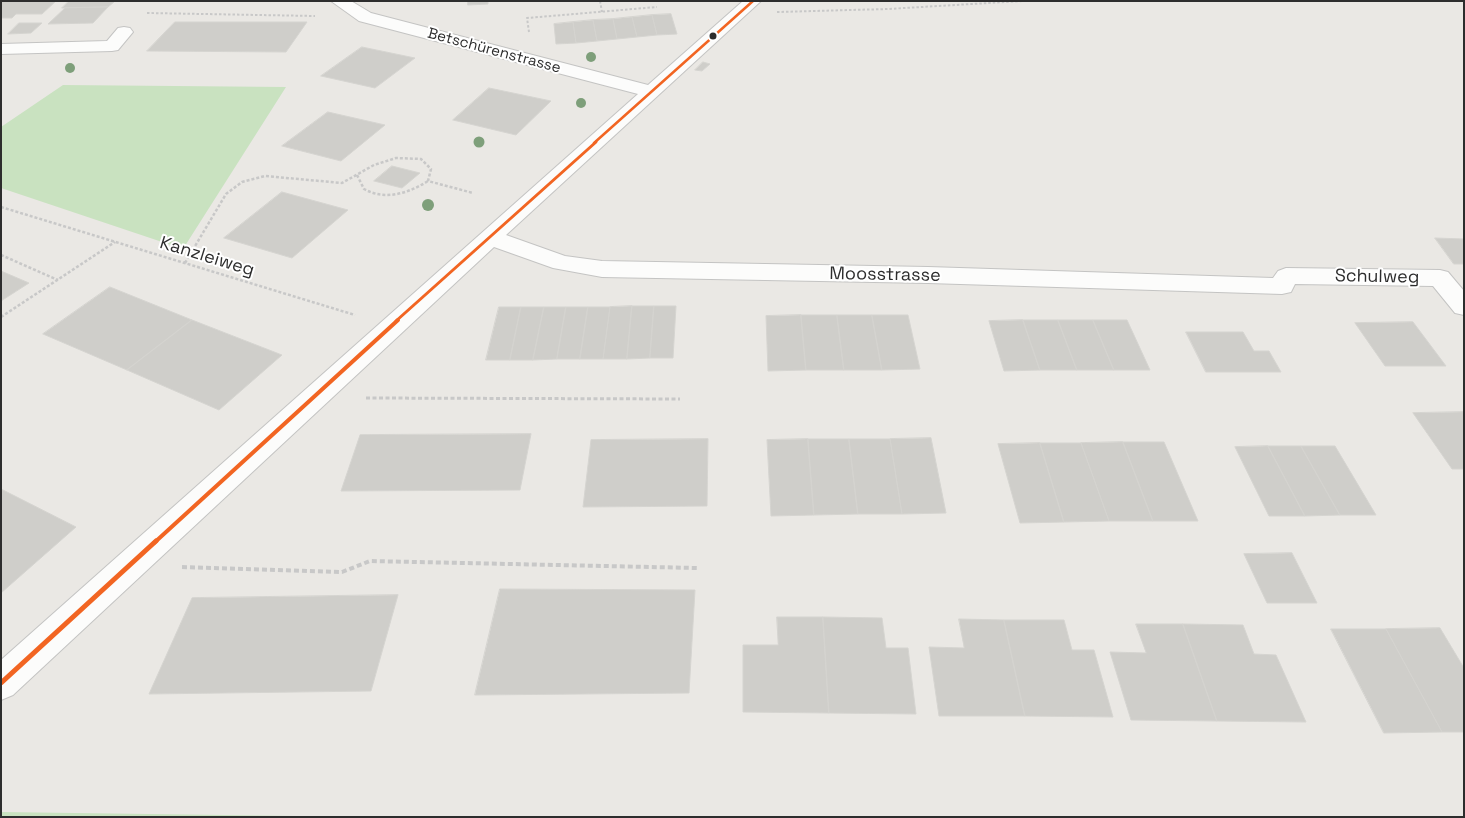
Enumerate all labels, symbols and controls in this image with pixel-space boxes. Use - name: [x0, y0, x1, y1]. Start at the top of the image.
- street label: Betschürenstrasse: [425, 25, 563, 77]
- unlabelled marker: [708, 31, 718, 41]
- street label: Kanzleiweg: [157, 232, 257, 282]
- street label: Moosstrasse: [829, 263, 941, 287]
- street label: Schulweg: [1335, 265, 1419, 289]

